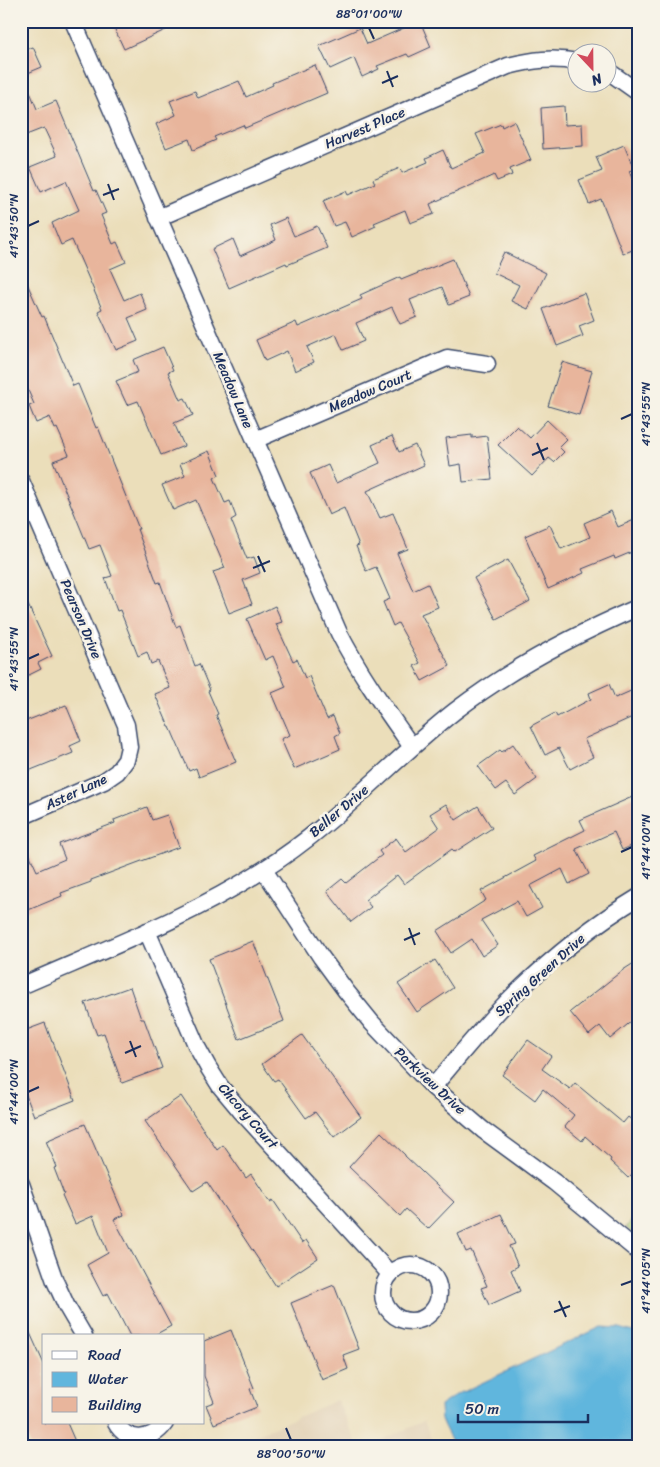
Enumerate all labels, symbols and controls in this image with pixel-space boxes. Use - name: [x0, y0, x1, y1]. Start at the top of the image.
- text: 88°01'00"W: [336, 3, 403, 25]
- north arrow: [568, 42, 618, 92]
- text: N: [587, 66, 607, 93]
- street label: Harvest Place: [321, 100, 409, 156]
- text: 41°43'50"N: [3, 193, 25, 258]
- street label: Meadow Lane: [206, 348, 260, 432]
- street label: Meadow Court: [324, 362, 416, 420]
- text: 41°43'55"N: [635, 381, 657, 446]
- street label: Pearson Drive: [53, 575, 109, 663]
- text: 41°43'55"N: [3, 626, 25, 691]
- street label: Aster Lane: [40, 767, 111, 818]
- street label: Beller Drive: [303, 778, 375, 844]
- text: 41°44'00"N: [635, 813, 657, 880]
- street label: Spring Green Drive: [489, 927, 591, 1023]
- street label: Parkview Drive: [388, 1041, 472, 1121]
- text: 41°44'00"N: [3, 1058, 25, 1125]
- street label: Chcory Court: [212, 1077, 285, 1156]
- text: 41°44'05"N: [635, 1248, 657, 1314]
- legend: [42, 1334, 205, 1424]
- text: Road: [88, 1342, 121, 1368]
- text: Water: [88, 1366, 128, 1392]
- text: Building: [88, 1392, 142, 1418]
- scale bar: [458, 1392, 588, 1424]
- text: 50 m: [465, 1396, 500, 1422]
- text: 88°00'50"W: [257, 1443, 326, 1465]

